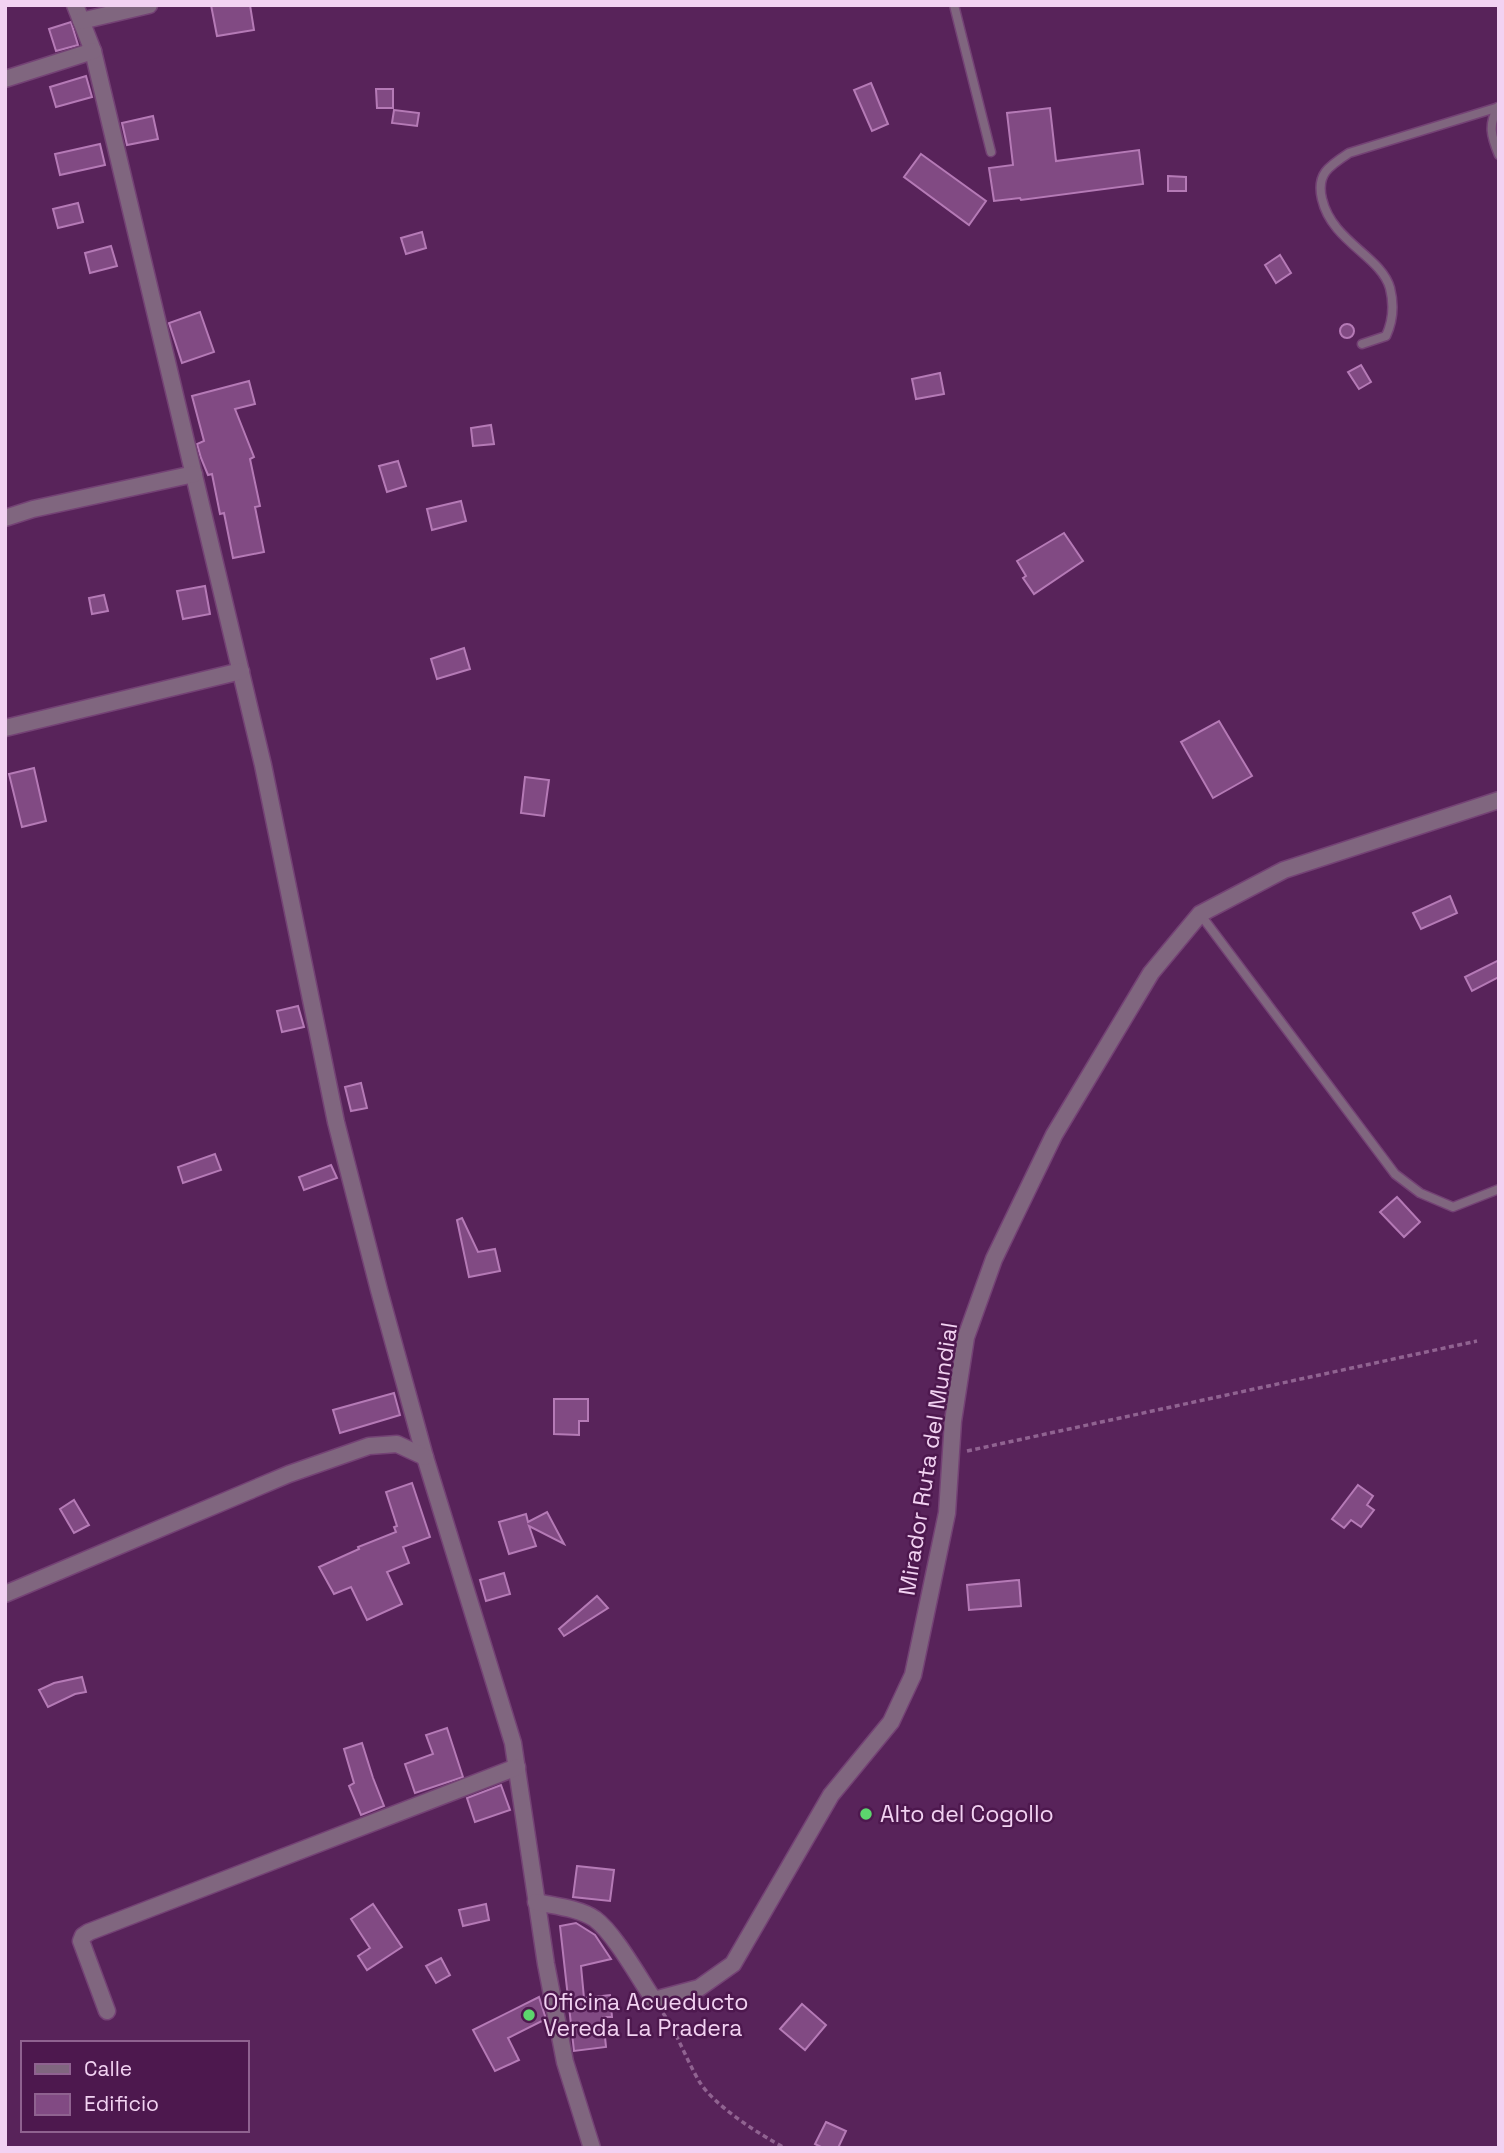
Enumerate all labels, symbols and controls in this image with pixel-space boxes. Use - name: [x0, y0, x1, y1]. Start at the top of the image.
- street label: Mirador Ruta del Mundial: [892, 1320, 964, 1598]
- place label: Alto del Cogollo: [880, 1799, 1054, 1829]
- marker: Alto del Cogollo: [858, 1806, 874, 1822]
- place label: Oficina Acueducto Vereda La Pradera: [543, 1987, 748, 2043]
- marker: Oficina Acueducto Vereda La Pradera: [521, 2007, 537, 2023]
- legend: [21, 2041, 248, 2132]
- text: Calle: [84, 2055, 132, 2082]
- text: Edificio: [84, 2090, 159, 2117]

